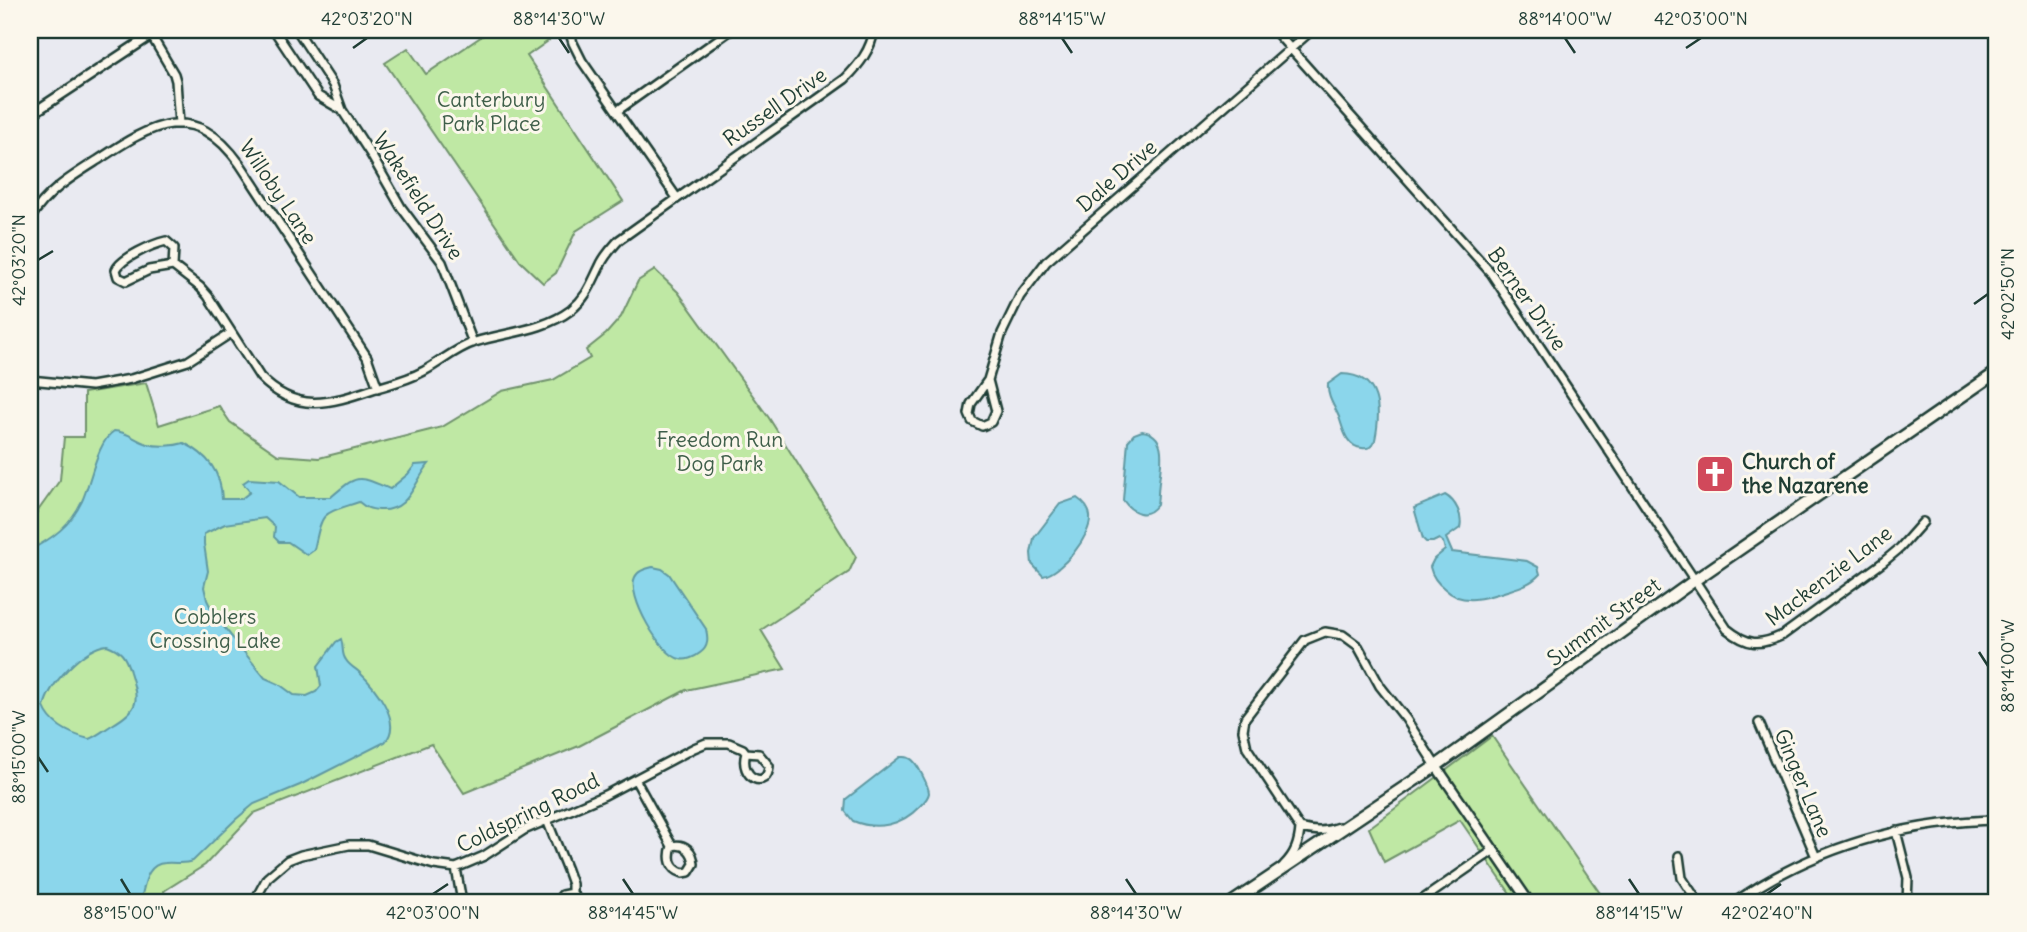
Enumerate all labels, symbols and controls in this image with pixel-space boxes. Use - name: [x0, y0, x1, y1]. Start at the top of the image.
- text: 42°03'20"N: [321, 7, 413, 30]
- text: 88°14'30"W: [513, 7, 605, 30]
- text: 88°14'15"W: [1018, 7, 1106, 30]
- text: 88°14'00"W: [1518, 7, 1612, 30]
- text: 42°03'00"N: [1654, 7, 1748, 30]
- street label: Russell Drive: [718, 61, 832, 152]
- park label: Canterbury Park Place: [437, 86, 545, 137]
- street label: Wakefield Drive: [367, 127, 470, 265]
- street label: Dale Drive: [1071, 133, 1162, 218]
- street label: Willoby Lane: [234, 134, 323, 249]
- text: 42°03'20"N: [7, 214, 30, 306]
- street label: Berner Drive: [1482, 242, 1573, 356]
- text: 42°02'50"N: [1996, 248, 2019, 340]
- park label: Freedom Run Dog Park: [657, 426, 783, 477]
- place label: Church of the Nazarene: [1742, 448, 1868, 499]
- church icon: Church of the Nazarene: [1694, 453, 1736, 495]
- street label: Mackenzie Lane: [1760, 519, 1897, 632]
- street label: Summit Street: [1542, 571, 1666, 672]
- park label: Cobblers Crossing Lake: [149, 603, 281, 654]
- text: 88°14'00"W: [1996, 619, 2019, 713]
- text: 88°15'00"W: [7, 710, 30, 804]
- street label: Ginger Lane: [1768, 724, 1838, 841]
- street label: Coldspring Road: [452, 766, 604, 859]
- text: 88°15'00"W: [83, 901, 177, 924]
- text: 42°03'00"N: [386, 901, 480, 924]
- text: 88°14'45"W: [588, 901, 678, 924]
- text: 88°14'30"W: [1090, 901, 1182, 924]
- text: 88°14'15"W: [1595, 901, 1683, 924]
- text: 42°02'40"N: [1721, 901, 1813, 924]

